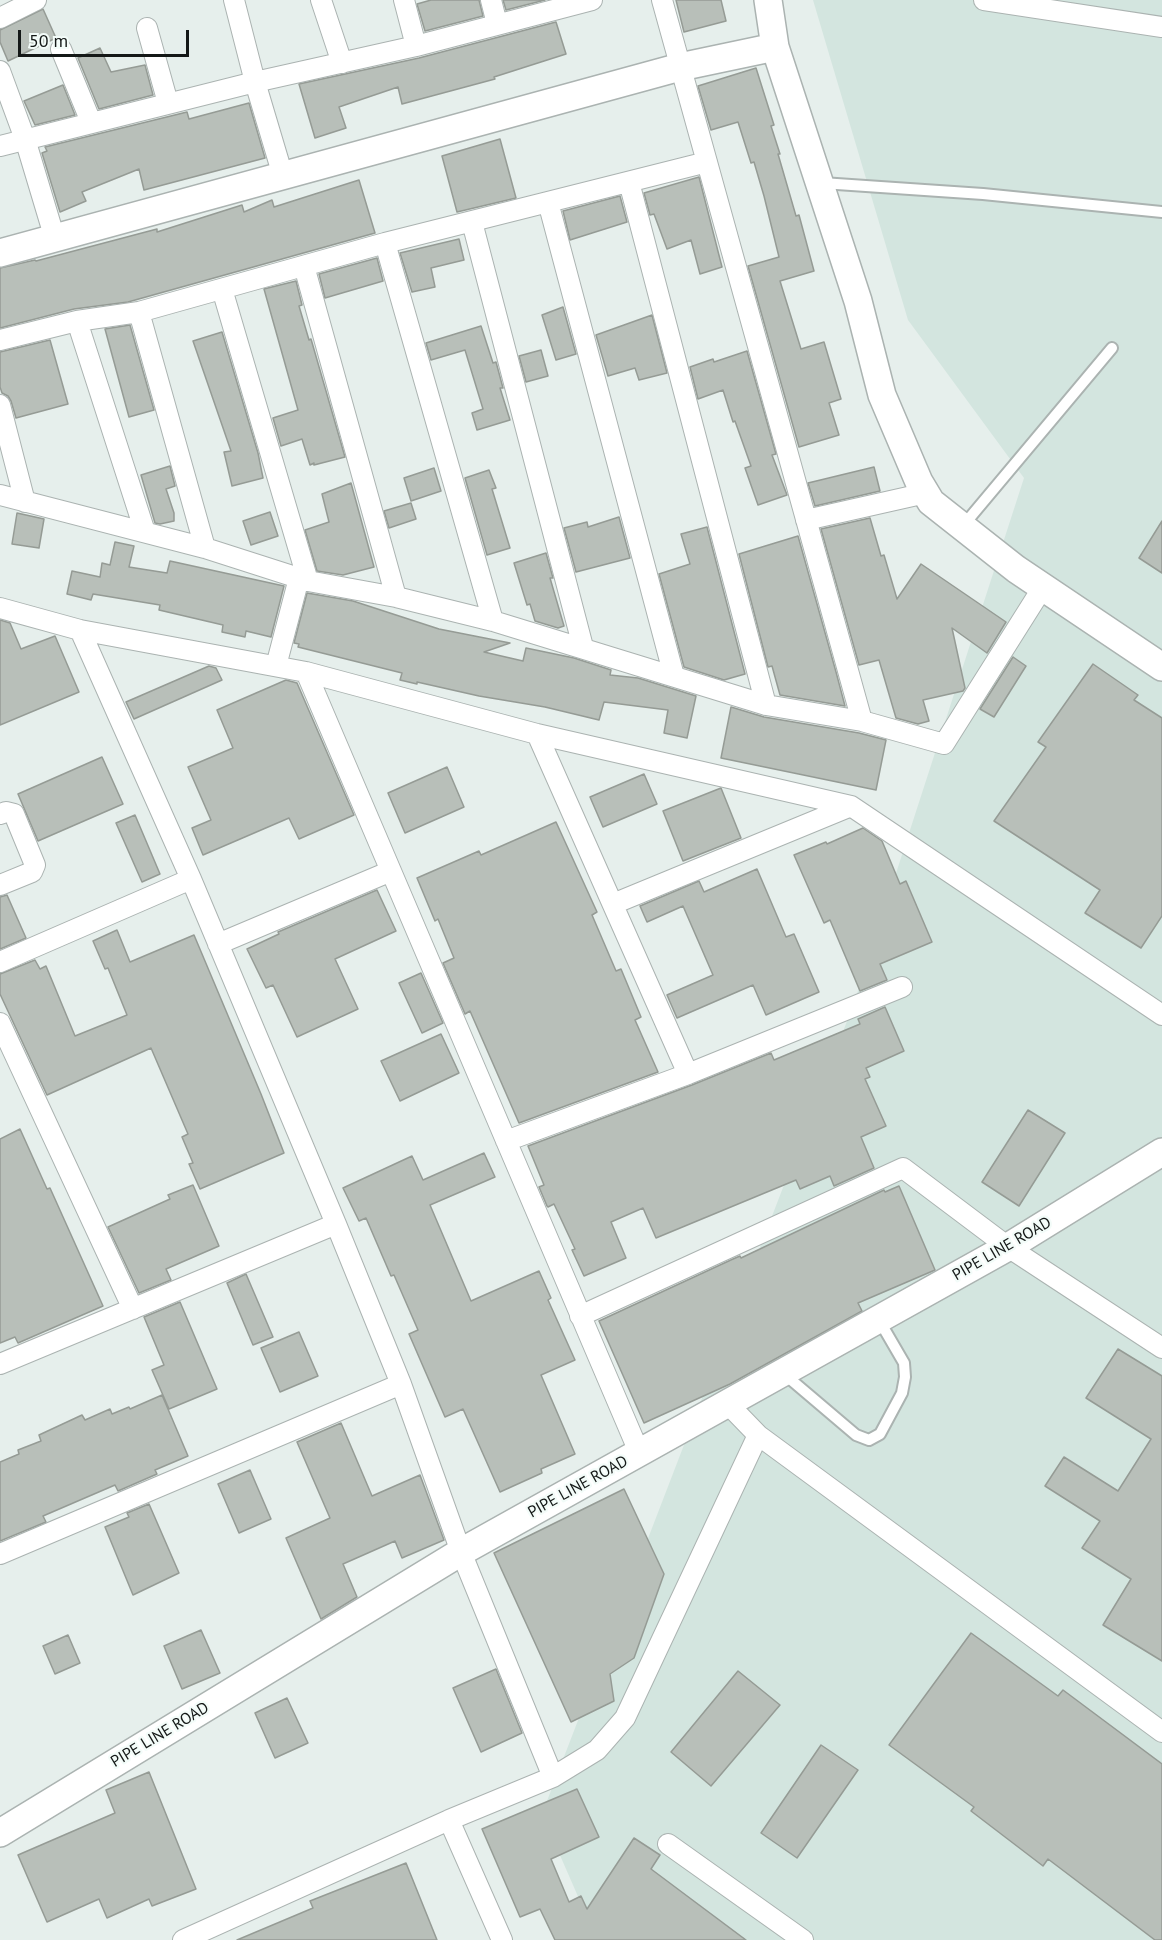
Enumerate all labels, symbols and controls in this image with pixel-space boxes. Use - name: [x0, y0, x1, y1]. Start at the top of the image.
- scale bar: [21, 18, 192, 56]
- text: 50 m: [29, 29, 68, 52]
- street label: PIPE LINE ROAD: [949, 1213, 1055, 1285]
- street label: PIPE LINE ROAD: [525, 1452, 631, 1522]
- street label: PIPE LINE ROAD: [107, 1698, 213, 1772]

